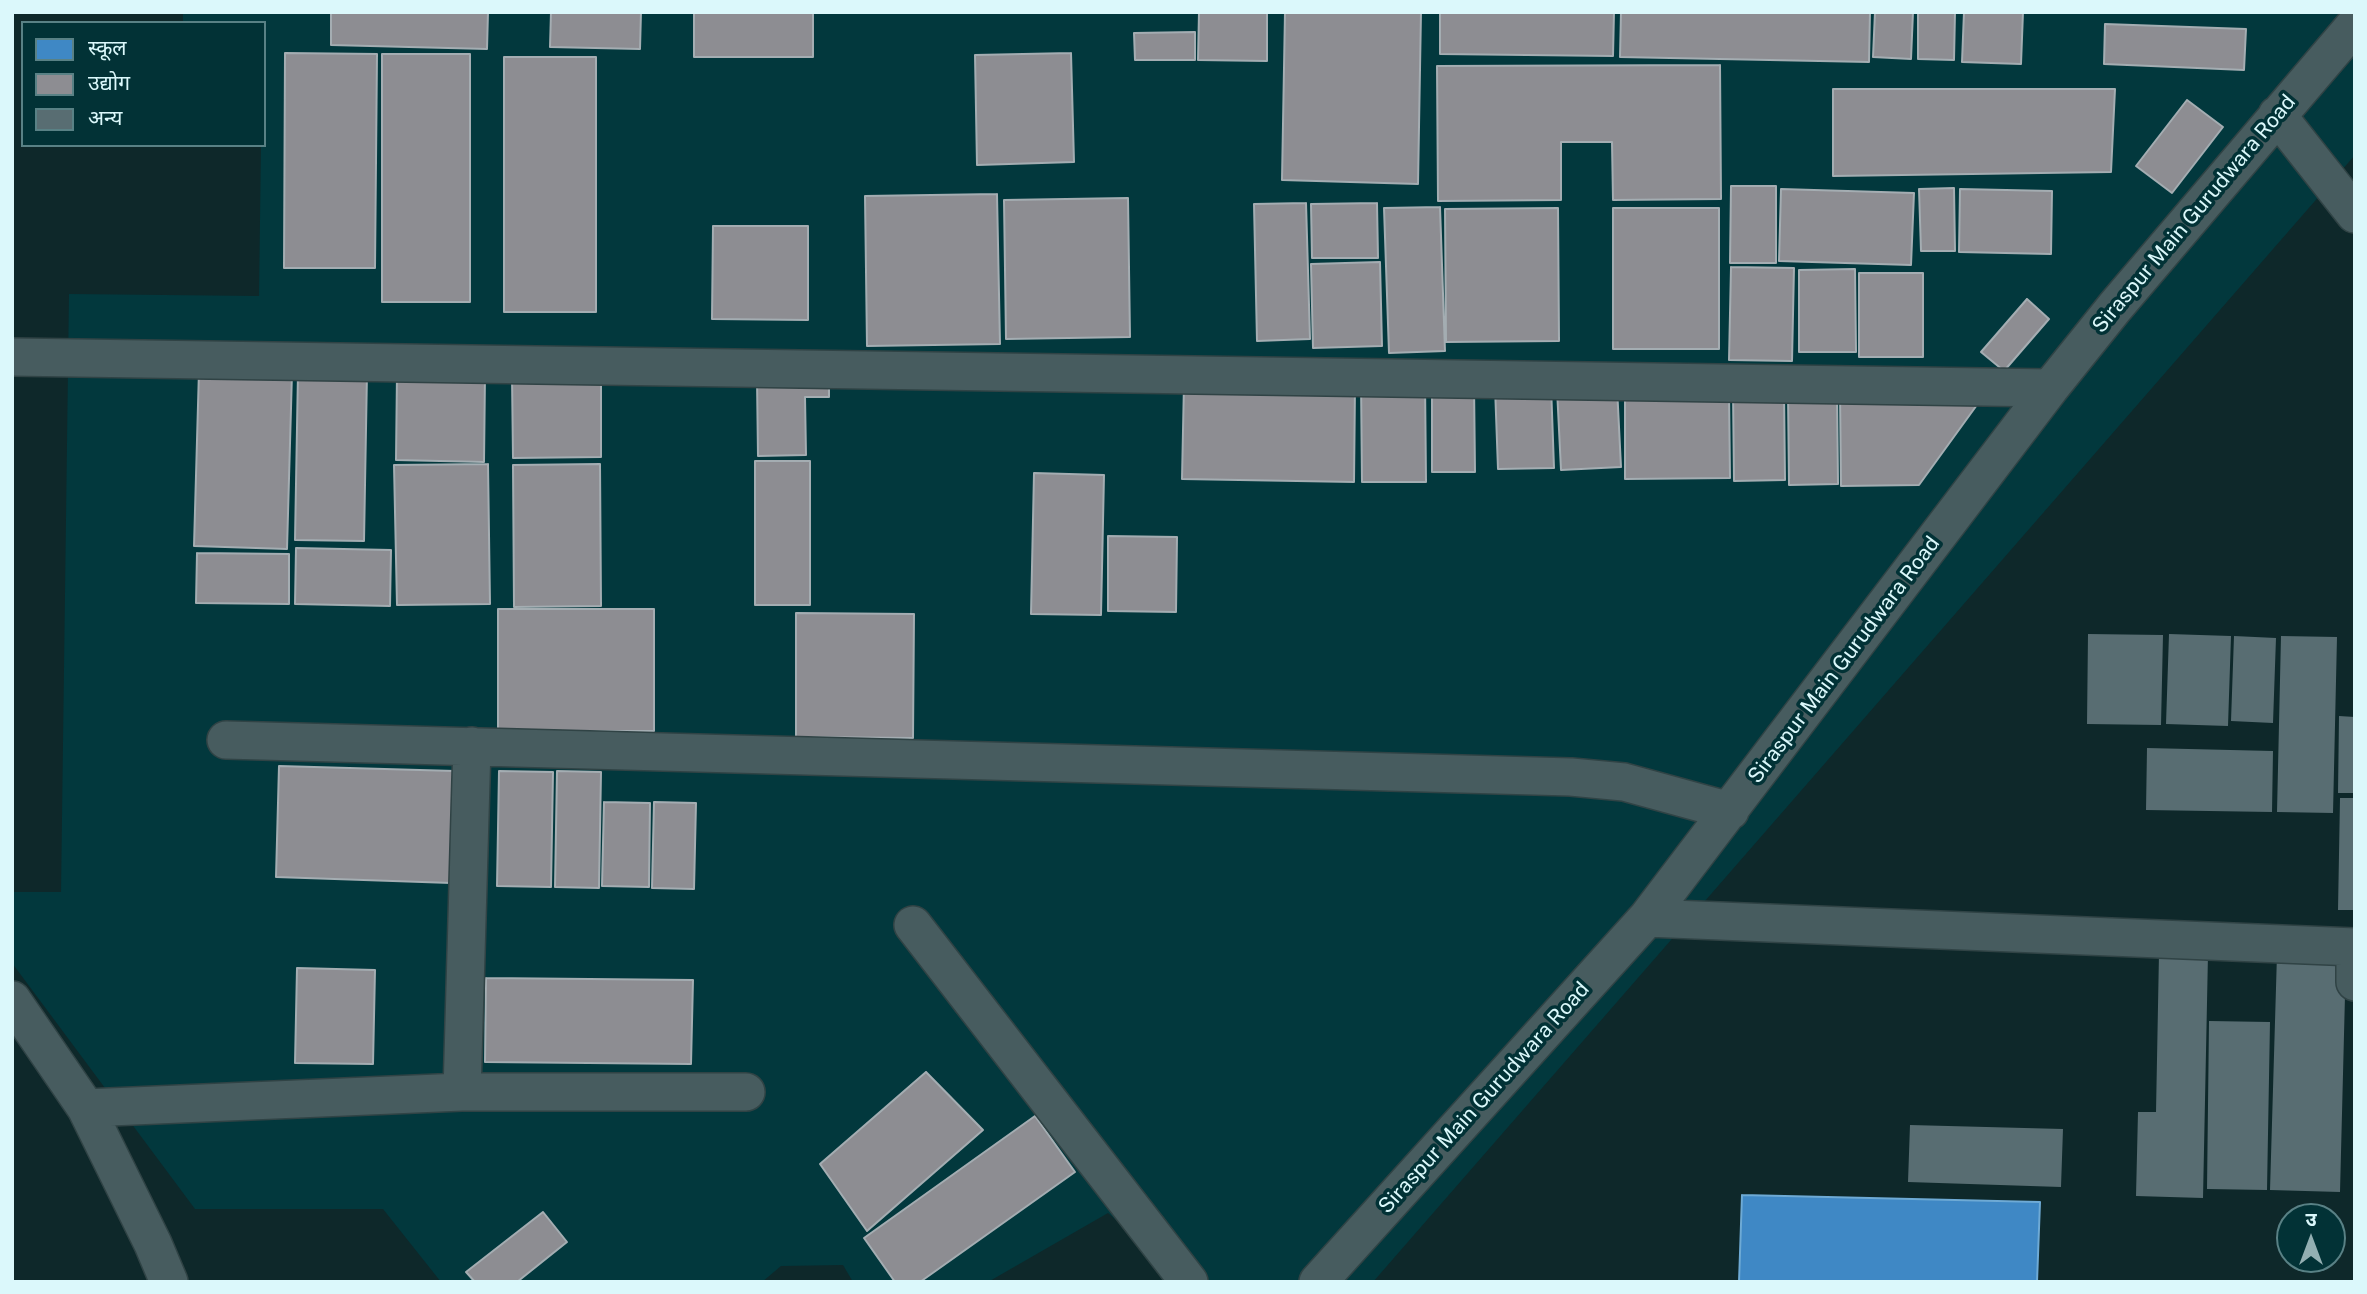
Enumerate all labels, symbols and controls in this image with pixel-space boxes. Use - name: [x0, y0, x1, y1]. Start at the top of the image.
- legend: [21, 21, 266, 147]
- text: स्कूल: [88, 35, 127, 60]
- text: उद्योग: [88, 70, 130, 95]
- street label: Siraspur Main Gurudwara Road: [2087, 90, 2301, 338]
- text: अन्य: [88, 105, 122, 130]
- street label: Siraspur Main Gurudwara Road: [1743, 531, 1945, 789]
- street label: Siraspur Main Gurudwara Road: [1373, 977, 1595, 1219]
- north arrow: [2276, 1203, 2346, 1273]
- text: उ: [2305, 1208, 2317, 1230]

